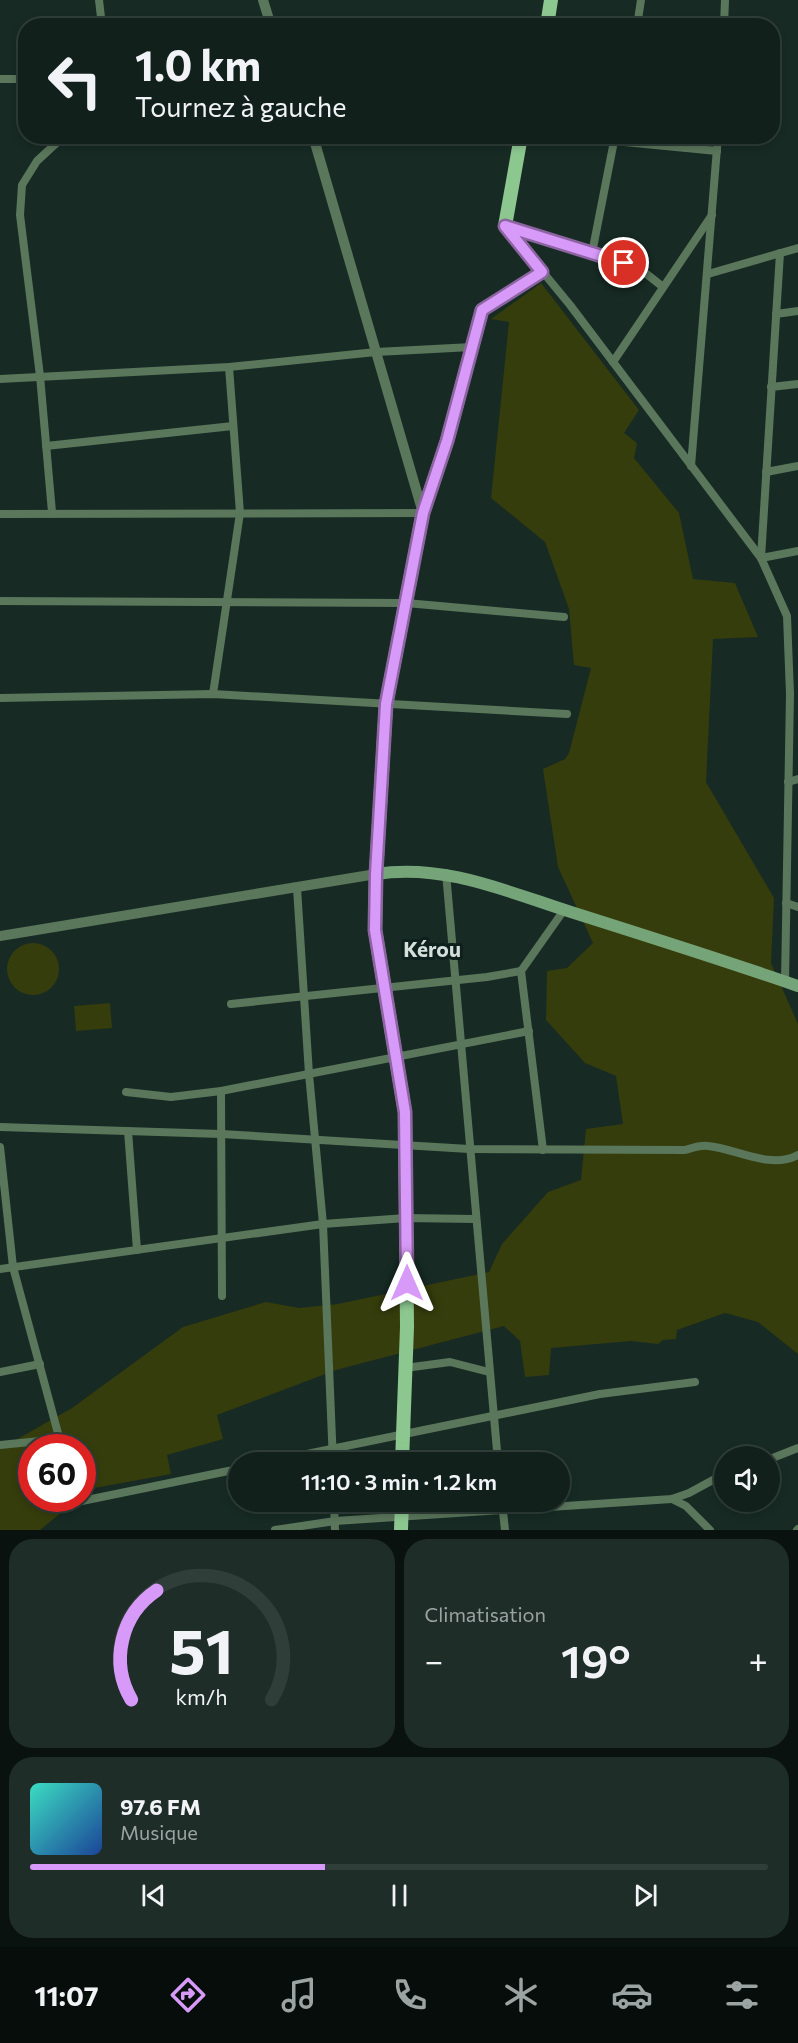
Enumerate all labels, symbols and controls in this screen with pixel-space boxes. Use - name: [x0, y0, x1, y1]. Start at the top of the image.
- text: 1.0 km: [135, 38, 261, 90]
- icon: left: [36, 42, 114, 120]
- text: Tournez à gauche: [135, 90, 346, 123]
- pin: [598, 237, 649, 288]
- icon: arrive: [607, 246, 640, 279]
- district label: Kérou: [403, 936, 461, 961]
- position arrow: [375, 1251, 439, 1315]
- speed limit sign: 60: [18, 1434, 96, 1512]
- map controls: [714, 1446, 780, 1512]
- button: sound: [714, 1446, 780, 1512]
- text: 11:10 · 3 min · 1.2 km: [301, 1468, 497, 1495]
- text: Climatisation: [425, 1602, 546, 1626]
- text: 51: [169, 1611, 234, 1687]
- text: 19°: [561, 1632, 631, 1687]
- text: −: [425, 1639, 443, 1680]
- text: +: [749, 1639, 768, 1680]
- text: km/h: [176, 1684, 228, 1710]
- text: 97.6 FM: [120, 1793, 201, 1820]
- text: Musique: [120, 1820, 198, 1844]
- icon: previous: [137, 1879, 170, 1912]
- icon: pause: [383, 1879, 416, 1912]
- icon: next: [629, 1879, 662, 1912]
- icon: directions: [167, 1974, 209, 2016]
- icon: music: [278, 1974, 320, 2016]
- icon: phone: [389, 1974, 431, 2016]
- icon: climate: [500, 1974, 542, 2016]
- icon: car: [611, 1974, 653, 2016]
- icon: filters: [721, 1974, 763, 2016]
- text: 11:07: [34, 1979, 99, 2012]

